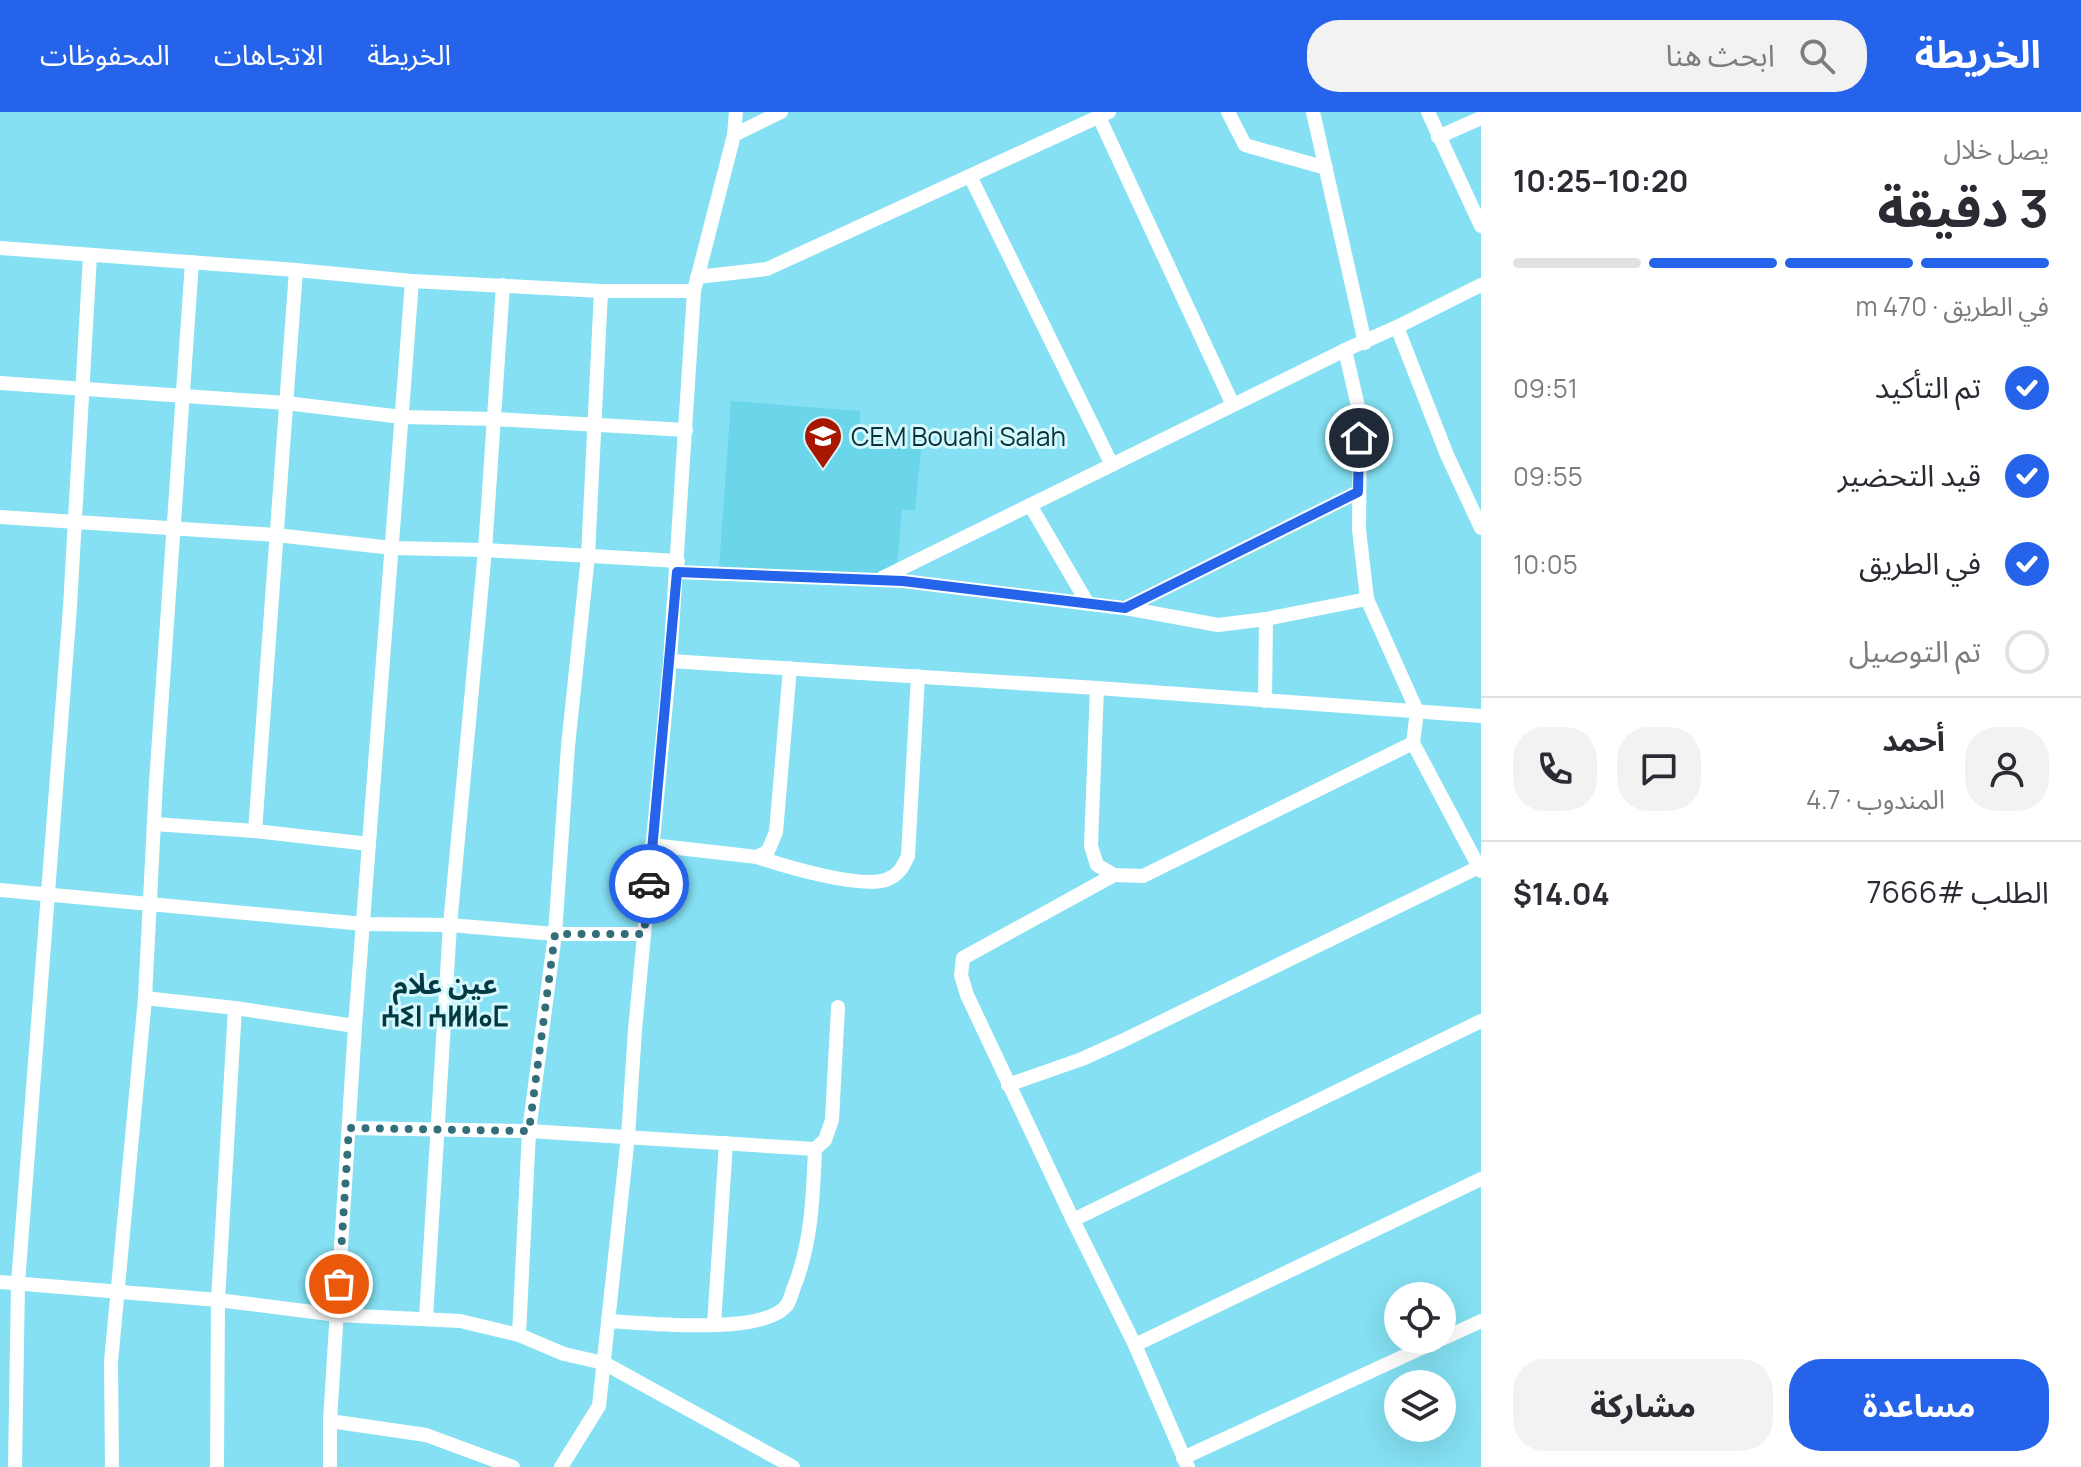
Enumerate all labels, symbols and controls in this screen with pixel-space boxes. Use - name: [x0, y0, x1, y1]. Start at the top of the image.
- search box: [1307, 20, 1867, 92]
- text: الخريطة: [1915, 27, 2041, 79]
- text: ابحث هنا: [1665, 34, 1775, 75]
- icon: search: [1795, 34, 1839, 78]
- text: المحفوظات: [40, 35, 170, 73]
- text: الاتجاهات: [214, 35, 323, 73]
- text: الخريطة: [367, 35, 451, 73]
- text: يصل خلال: [1943, 131, 2049, 167]
- text: 10:20–10:25: [1513, 160, 1689, 201]
- text: 3 دقيقة: [1878, 172, 2049, 243]
- text: في الطريق · 470 m: [1856, 288, 2049, 324]
- text: تم التأكيد: [1875, 366, 1981, 407]
- icon: check: [2005, 366, 2049, 410]
- text: 09:51: [1513, 370, 1578, 406]
- pin: [1325, 404, 1393, 472]
- school or university icon: CEM Bouahi Salah: [802, 415, 844, 470]
- icon: home: [1337, 416, 1381, 460]
- place label: CEM Bouahi Salah: [851, 418, 1066, 454]
- text: قيد التحضير: [1838, 454, 1981, 495]
- icon: check: [2005, 454, 2049, 498]
- text: 09:55: [1513, 458, 1583, 494]
- text: في الطريق: [1859, 542, 1981, 583]
- icon: check: [2005, 542, 2049, 586]
- text: 10:05: [1513, 546, 1578, 582]
- text: تم التوصيل: [1849, 630, 1981, 671]
- text: أحمد: [1882, 719, 1945, 760]
- button: phone: [1513, 727, 1597, 811]
- button: chat: [1617, 727, 1701, 811]
- button: person: [1965, 727, 2049, 811]
- text: المندوب · 4.7: [1806, 781, 1945, 817]
- courier: [609, 844, 689, 924]
- icon: car: [627, 862, 671, 906]
- text: الطلب #7666: [1866, 871, 2049, 912]
- text: $14.04: [1513, 873, 1610, 914]
- district label: عين علام ⵄⵉⵏ ⵄⵍⵍⴰⵎ: [381, 964, 509, 1034]
- pin: [305, 1250, 373, 1318]
- icon: bag: [317, 1262, 361, 1306]
- map controls: [1384, 1282, 1456, 1442]
- button: locate: [1384, 1282, 1456, 1354]
- button: مشاركة: [1513, 1359, 1773, 1451]
- button: مساعدة: [1789, 1359, 2049, 1451]
- button: layers: [1384, 1370, 1456, 1442]

